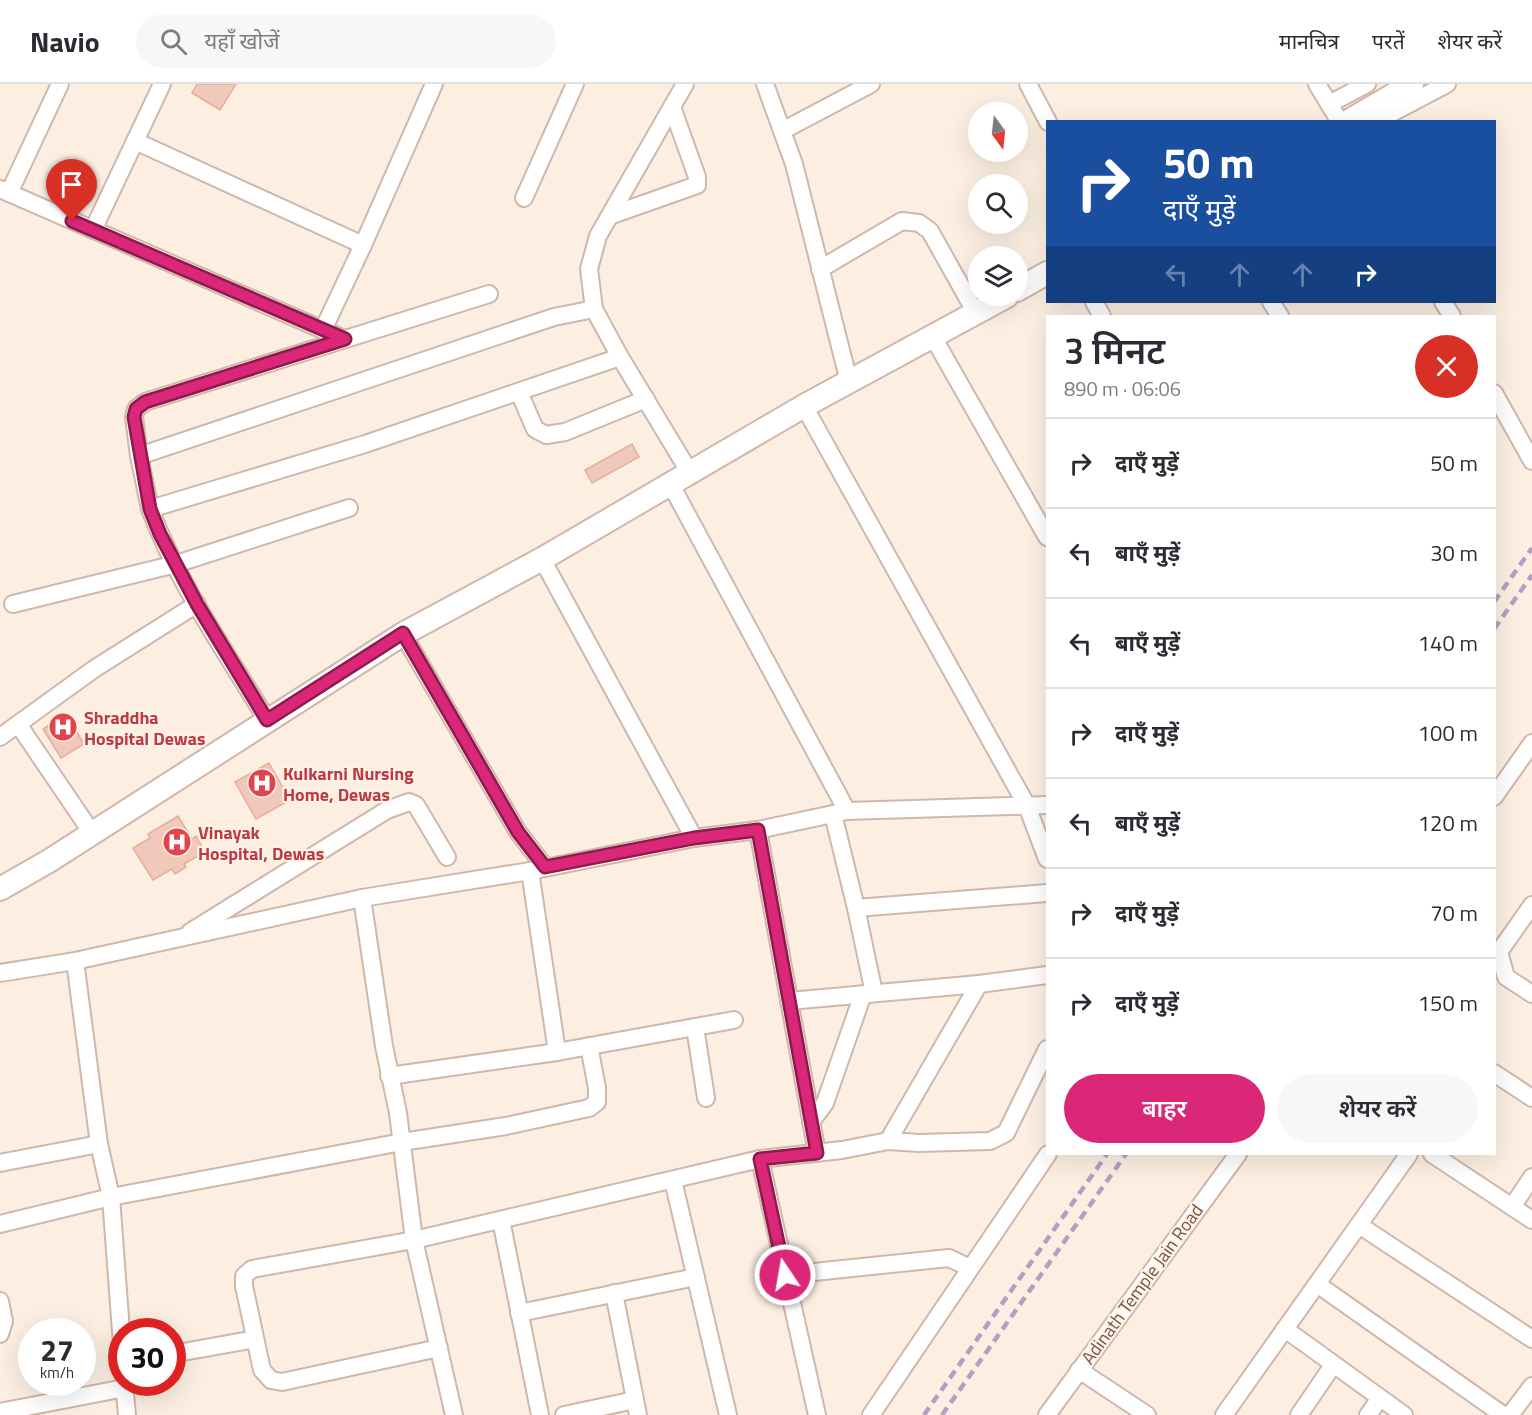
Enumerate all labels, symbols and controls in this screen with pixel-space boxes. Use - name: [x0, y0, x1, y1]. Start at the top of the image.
- search box: [136, 14, 556, 68]
- text: Navio: [30, 20, 100, 63]
- text: यहाँ खोजें: [205, 24, 280, 58]
- icon: search: [157, 25, 190, 58]
- text: मानचित्र: [1279, 25, 1339, 57]
- text: परतें: [1372, 25, 1405, 57]
- text: शेयर करें: [1438, 25, 1502, 57]
- north arrow: [968, 102, 1028, 162]
- map controls: [968, 102, 1028, 306]
- text: 50 m: [1163, 130, 1255, 194]
- icon: right: [1064, 144, 1142, 222]
- pin: [46, 159, 97, 221]
- icon: arrive: [55, 168, 88, 201]
- button: search: [968, 174, 1028, 234]
- text: दाएँ मुड़ें: [1163, 188, 1236, 229]
- button: layers: [968, 246, 1028, 306]
- icon: left: [1160, 258, 1193, 291]
- icon: ahead: [1223, 258, 1256, 291]
- icon: ahead: [1286, 258, 1319, 291]
- icon: right: [1349, 258, 1382, 291]
- text: 3 मिनट: [1064, 323, 1165, 378]
- button: close: [1415, 335, 1478, 398]
- text: 890 m · 06:06: [1064, 373, 1181, 404]
- text: दाएँ मुड़ें: [1115, 446, 1179, 480]
- text: 50 m: [1430, 446, 1478, 480]
- icon: right: [1064, 447, 1097, 480]
- text: बाएँ मुड़ें: [1115, 536, 1180, 570]
- text: 30 m: [1430, 536, 1478, 570]
- icon: left: [1064, 537, 1097, 570]
- text: बाएँ मुड़ें: [1115, 626, 1180, 660]
- text: 140 m: [1418, 626, 1478, 660]
- icon: left: [1064, 627, 1097, 660]
- place label: Shraddha Hospital Dewas: [84, 704, 205, 752]
- hospital icon: Shraddha Hospital Dewas: [47, 711, 79, 743]
- text: दाएँ मुड़ें: [1115, 716, 1179, 750]
- text: 100 m: [1418, 716, 1478, 750]
- icon: right: [1064, 717, 1097, 750]
- place label: Kulkarni Nursing Home, Dewas: [283, 760, 414, 808]
- hospital icon: Kulkarni Nursing Home, Dewas: [246, 767, 278, 799]
- text: बाएँ मुड़ें: [1115, 806, 1180, 840]
- text: 120 m: [1418, 806, 1478, 840]
- icon: left: [1064, 807, 1097, 840]
- place label: Vinayak Hospital, Dewas: [198, 819, 324, 867]
- hospital icon: Vinayak Hospital, Dewas: [161, 826, 193, 858]
- text: दाएँ मुड़ें: [1115, 896, 1179, 930]
- text: 70 m: [1430, 896, 1478, 930]
- icon: right: [1064, 897, 1097, 930]
- text: दाएँ मुड़ें: [1115, 986, 1179, 1020]
- text: 150 m: [1418, 986, 1478, 1020]
- icon: right: [1064, 987, 1097, 1020]
- button: बाहर: [1064, 1074, 1265, 1143]
- button: शेयर करें: [1277, 1074, 1478, 1143]
- street label: Adinath Temple Jain Road: [1075, 1198, 1209, 1370]
- position arrow: [753, 1243, 817, 1307]
- speed limit sign: 30: [108, 1318, 186, 1396]
- text: 27: [40, 1327, 74, 1373]
- text: km/h: [40, 1361, 74, 1384]

